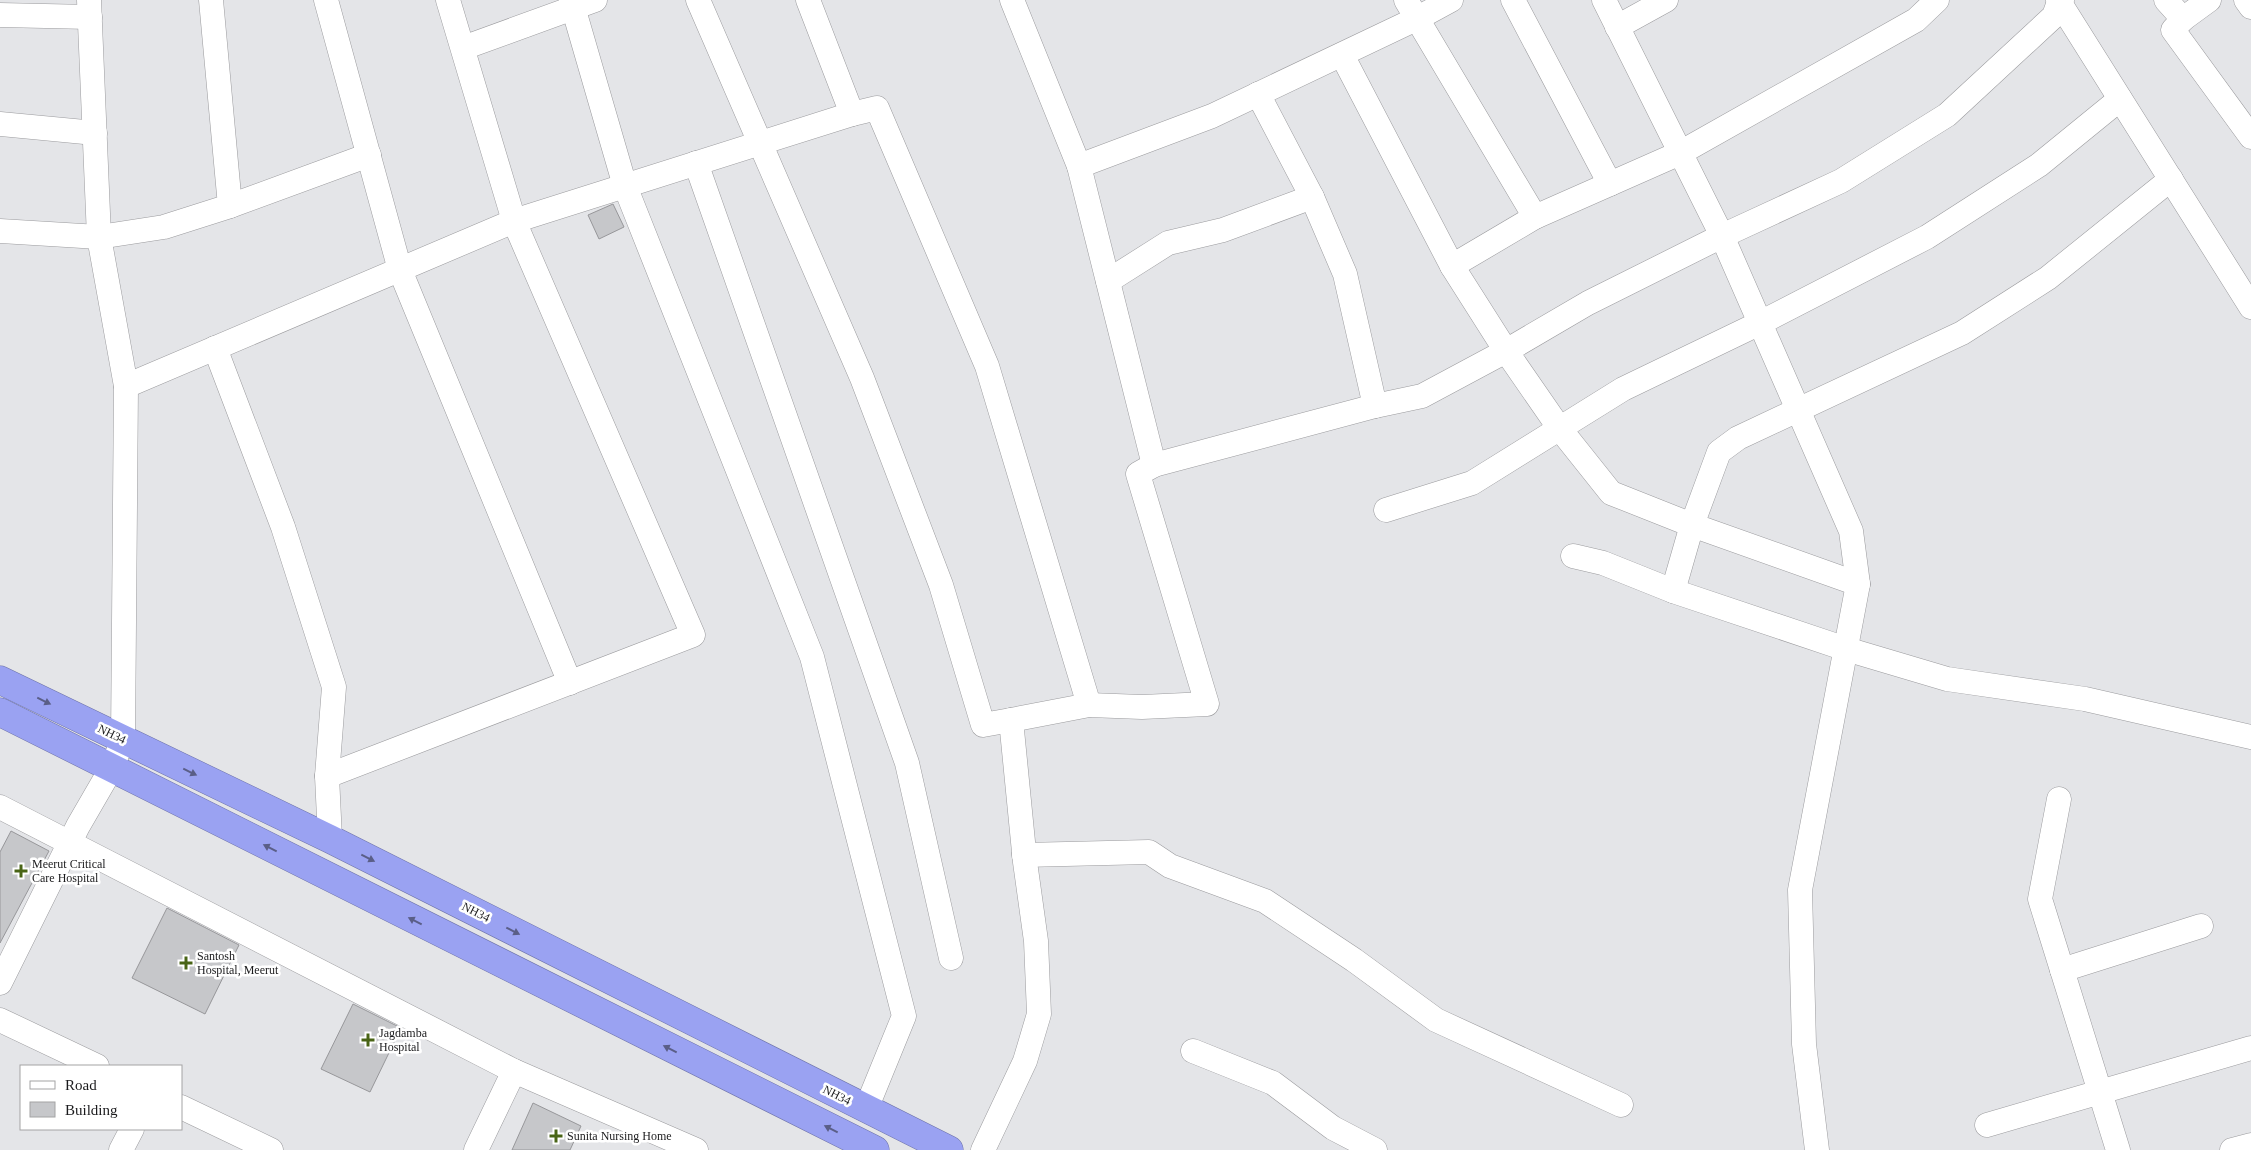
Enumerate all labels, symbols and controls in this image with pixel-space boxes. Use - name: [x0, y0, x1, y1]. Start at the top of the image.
- one-way arrow: [37, 697, 51, 705]
- street label: NH34: [96, 721, 128, 747]
- one-way arrow: [183, 768, 197, 776]
- one-way arrow: [262, 844, 277, 852]
- one-way arrow: [361, 854, 375, 862]
- place label: Meerut Critical Care Hospital: [32, 857, 106, 885]
- marker: Meerut Critical Care Hospital: [14, 864, 28, 878]
- street label: NH34: [460, 899, 492, 925]
- one-way arrow: [408, 917, 422, 925]
- one-way arrow: [506, 927, 520, 935]
- place label: Santosh Hospital, Meerut: [197, 949, 279, 977]
- marker: Santosh Hospital, Meerut: [179, 956, 193, 970]
- place label: Jagdamba Hospital: [379, 1026, 428, 1054]
- marker: Jagdamba Hospital: [361, 1033, 375, 1047]
- one-way arrow: [662, 1045, 677, 1053]
- legend: [20, 1065, 182, 1130]
- text: Road: [65, 1077, 97, 1093]
- street label: NH34: [821, 1082, 853, 1108]
- text: Building: [65, 1102, 118, 1118]
- one-way arrow: [823, 1125, 838, 1133]
- marker: Sunita Nursing Home: [549, 1129, 563, 1143]
- place label: Sunita Nursing Home: [567, 1129, 672, 1143]

